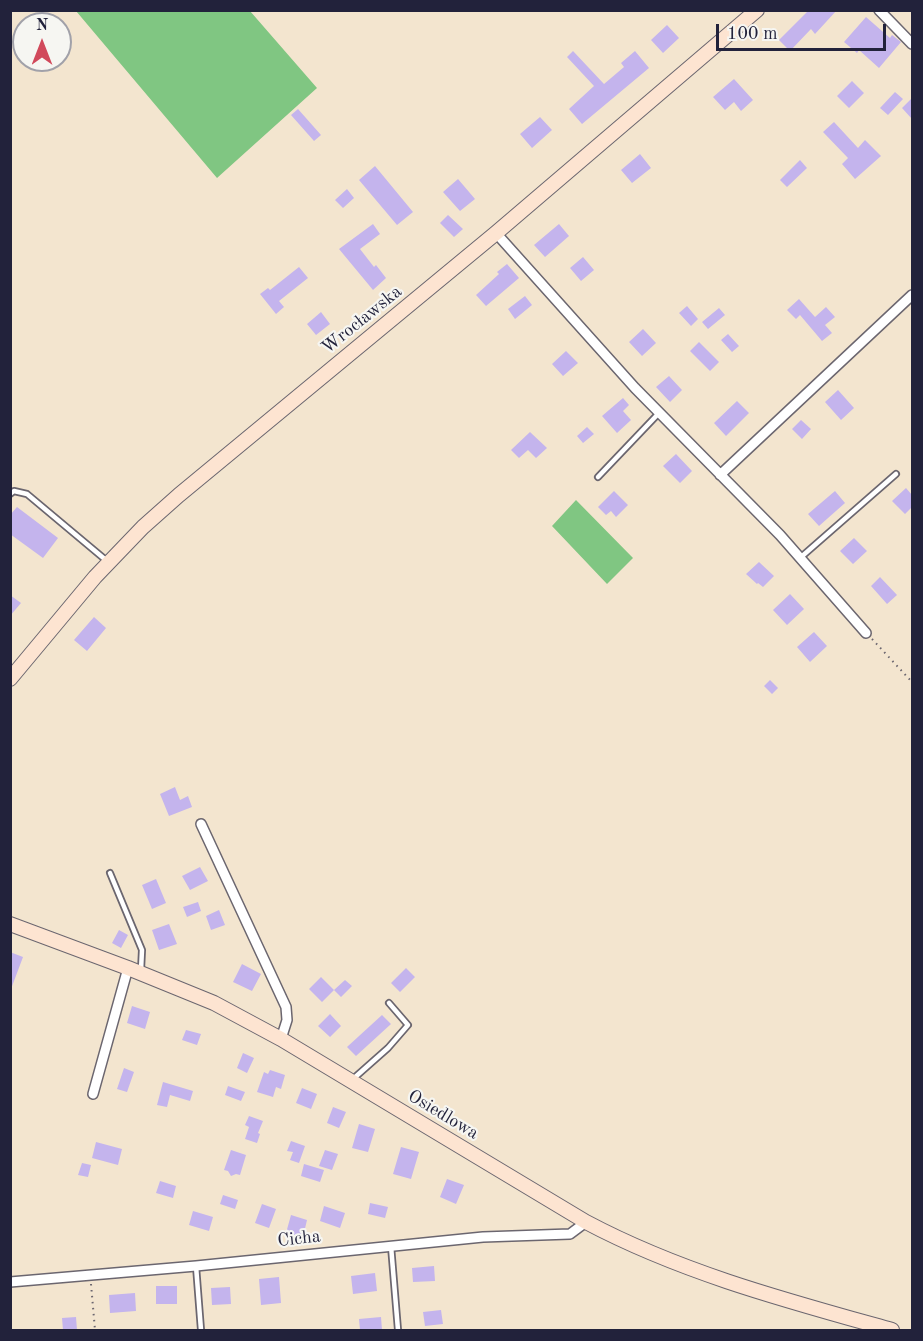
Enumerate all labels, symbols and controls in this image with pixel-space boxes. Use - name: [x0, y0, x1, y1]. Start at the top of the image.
- north arrow: [12, 12, 72, 72]
- scale bar: [719, 12, 888, 50]
- text: N: [36, 18, 48, 34]
- text: 100 m: [727, 25, 778, 43]
- street label: Wrocławska: [318, 281, 406, 359]
- street label: Osiedlowa: [404, 1085, 482, 1145]
- street label: Cicha: [276, 1226, 322, 1252]

